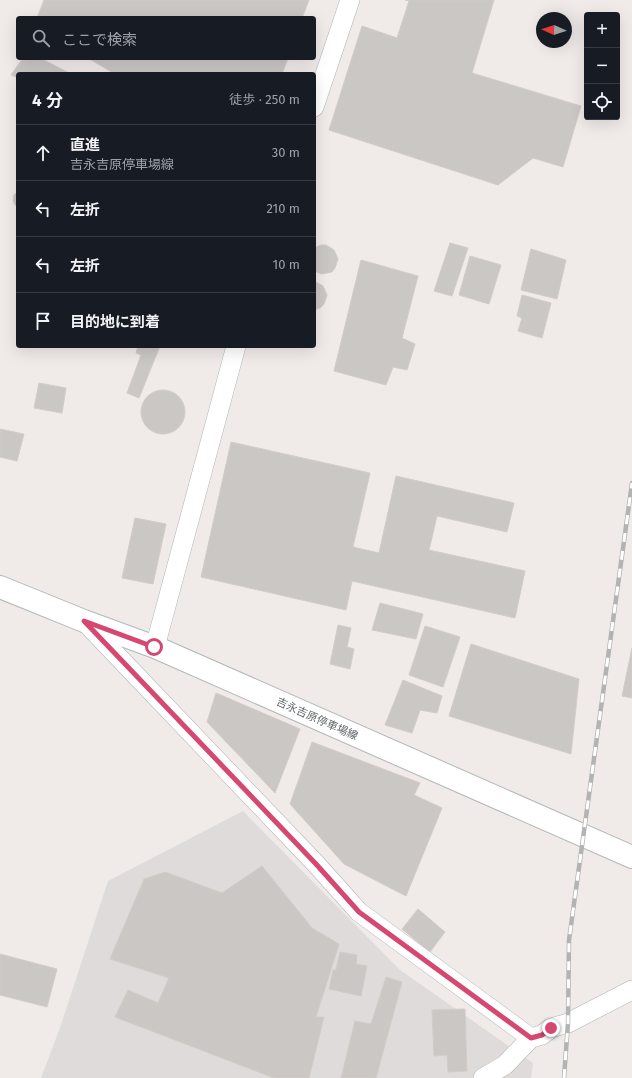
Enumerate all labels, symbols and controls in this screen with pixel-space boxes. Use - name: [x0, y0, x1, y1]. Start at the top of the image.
- north arrow: [536, 12, 572, 48]
- map controls: [584, 12, 620, 120]
- button: +: [584, 12, 620, 48]
- search box: [16, 16, 316, 60]
- icon: search: [30, 27, 52, 49]
- text: ここで検索: [62, 31, 137, 49]
- button: −: [584, 48, 620, 84]
- button: locate: [584, 84, 620, 120]
- text: 4 分: [32, 90, 63, 111]
- text: 徒歩 · 250 m: [229, 92, 300, 107]
- text: 直進: [70, 136, 100, 154]
- icon: ahead: [32, 142, 54, 164]
- text: 30 m: [272, 145, 300, 160]
- text: 吉永吉原停車場線: [70, 157, 174, 172]
- icon: left: [32, 198, 54, 220]
- text: 左折: [70, 201, 100, 219]
- text: 210 m: [266, 201, 300, 216]
- icon: left: [32, 254, 54, 276]
- text: 左折: [70, 257, 100, 275]
- text: 10 m: [273, 257, 300, 272]
- icon: arrive: [32, 310, 54, 332]
- text: 目的地に到着: [70, 313, 160, 331]
- route start: [145, 638, 163, 656]
- street label: 吉永吉原停車場線: [274, 695, 360, 743]
- route end: [542, 1019, 560, 1037]

